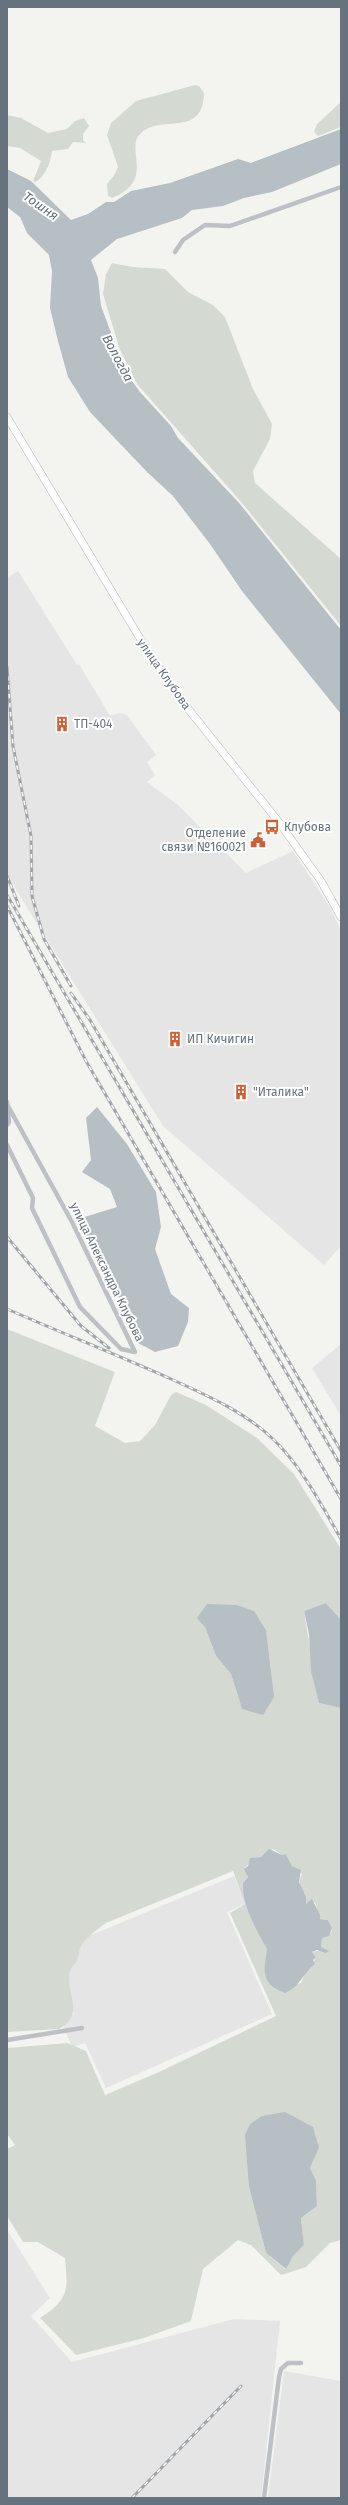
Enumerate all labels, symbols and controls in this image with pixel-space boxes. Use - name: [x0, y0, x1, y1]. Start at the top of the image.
- water label: Тошня: [21, 189, 61, 223]
- water label: Вологда: [99, 332, 137, 384]
- street label: улица Клубова: [134, 636, 194, 712]
- building icon: ТП-404: [53, 715, 71, 733]
- place label: ТП-404: [74, 717, 113, 731]
- bus stop icon: Клубова: [263, 818, 281, 836]
- place label: Клубова: [284, 820, 331, 834]
- place label: Отделение связи №160021: [161, 826, 246, 854]
- public building icon: Отделение связи №160021: [249, 831, 267, 849]
- building icon: ИП Кичигин: [166, 1030, 184, 1048]
- place label: ИП Кичигин: [187, 1032, 254, 1046]
- building icon: "Италика": [232, 1083, 250, 1101]
- place label: "Италика": [253, 1085, 309, 1099]
- street label: улица Александра Клубова: [67, 1200, 147, 1344]

